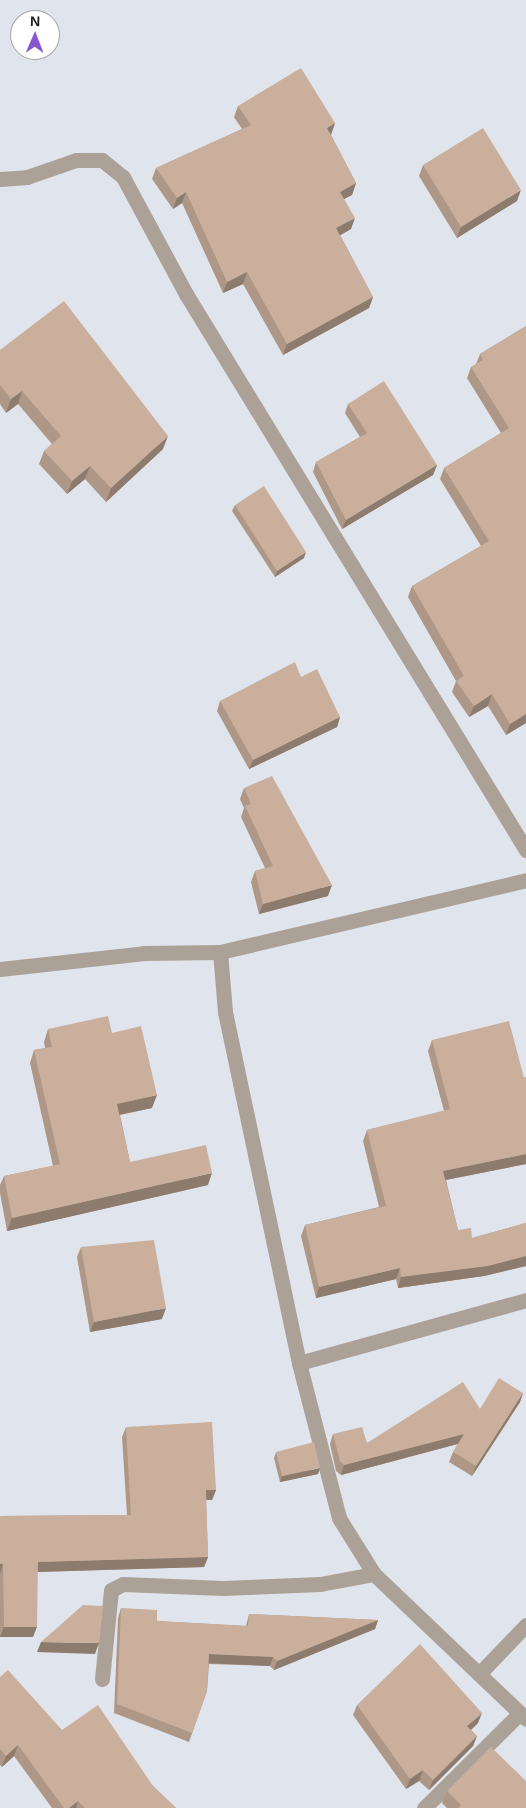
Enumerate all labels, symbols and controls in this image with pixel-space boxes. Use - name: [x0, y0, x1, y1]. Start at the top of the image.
- north arrow: [10, 10, 60, 60]
- text: N: [30, 13, 40, 29]

